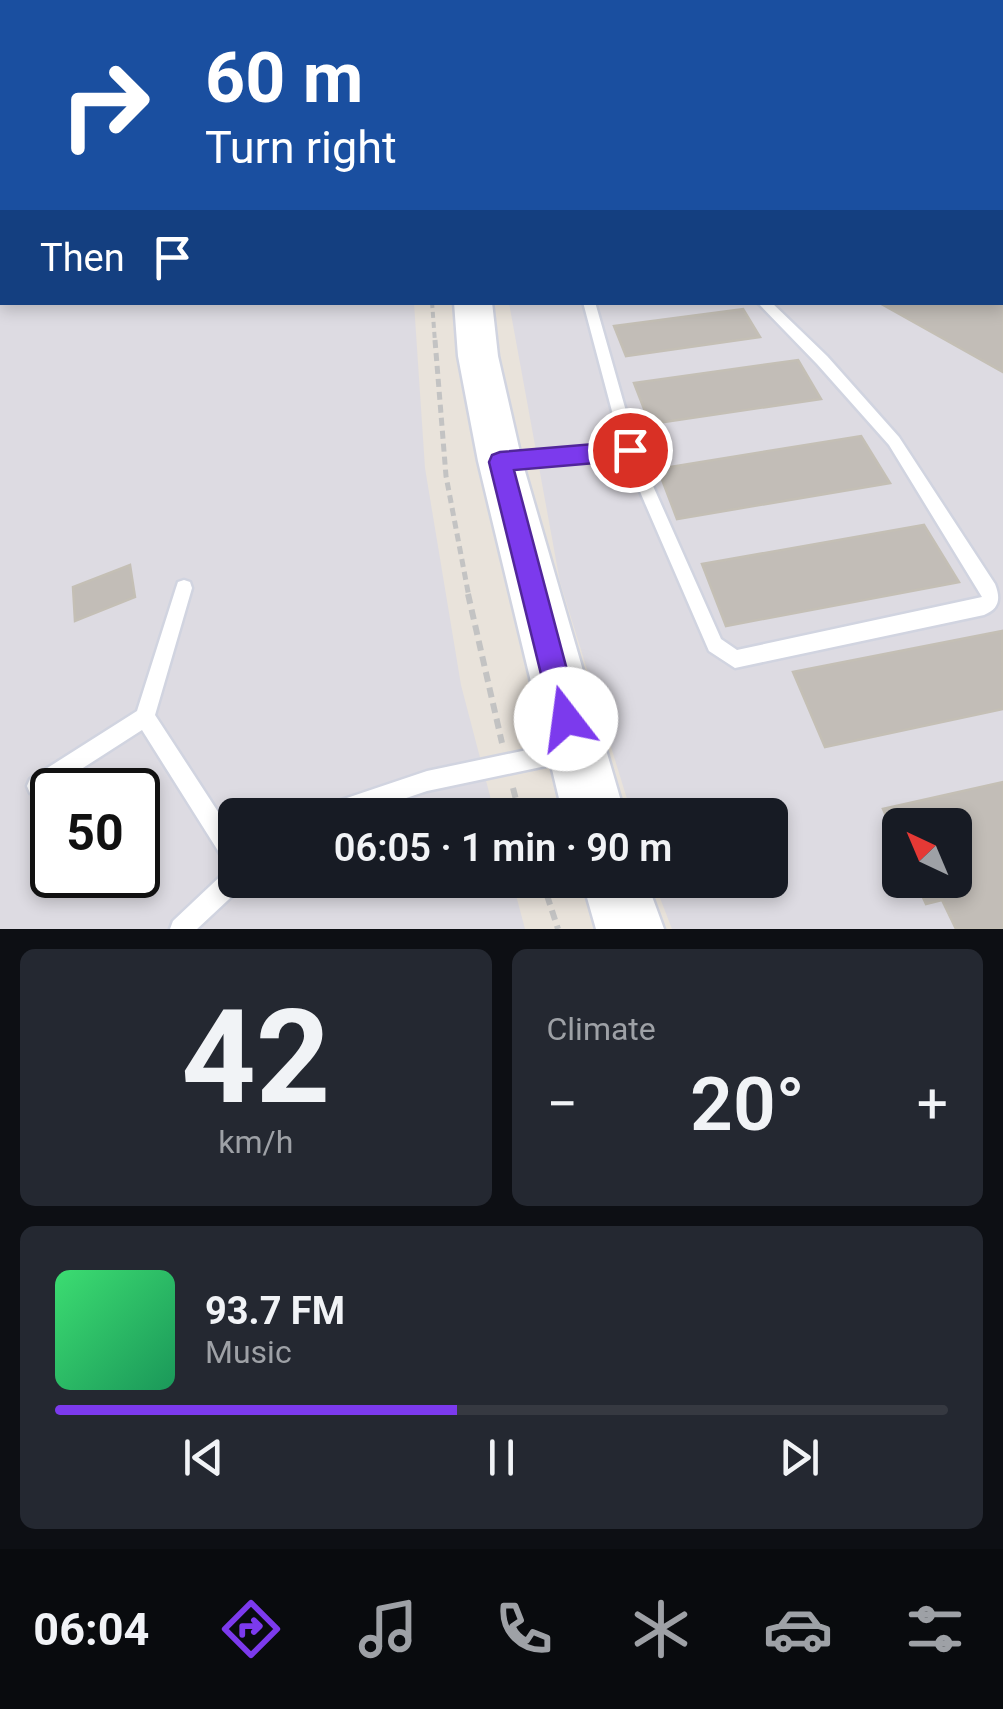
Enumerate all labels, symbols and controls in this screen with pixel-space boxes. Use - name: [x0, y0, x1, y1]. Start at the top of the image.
- text: 60 m: [205, 37, 363, 119]
- icon: right: [40, 40, 170, 170]
- text: Turn right: [205, 121, 397, 174]
- icon: arrive: [145, 230, 200, 285]
- text: Then: [40, 236, 125, 280]
- pin: [588, 408, 673, 493]
- icon: arrive: [603, 423, 658, 478]
- position arrow: [514, 667, 618, 771]
- speed limit sign: 50: [30, 768, 160, 898]
- north arrow: [882, 808, 972, 898]
- map controls: [882, 808, 972, 898]
- text: 06:05 · 1 min · 90 m: [334, 826, 672, 870]
- text: 42: [181, 981, 330, 1134]
- text: Climate: [547, 1010, 656, 1048]
- text: 20°: [690, 1060, 805, 1148]
- text: −: [547, 1072, 578, 1136]
- text: +: [917, 1072, 948, 1136]
- text: km/h: [218, 1123, 293, 1161]
- text: 93.7 FM: [205, 1289, 345, 1333]
- text: Music: [205, 1333, 292, 1371]
- icon: previous: [176, 1430, 231, 1485]
- icon: pause: [474, 1430, 529, 1485]
- icon: next: [772, 1430, 827, 1485]
- icon: directions: [216, 1594, 286, 1664]
- icon: music: [353, 1594, 423, 1664]
- icon: phone: [489, 1594, 559, 1664]
- icon: climate: [626, 1594, 696, 1664]
- icon: car: [763, 1594, 833, 1664]
- icon: filters: [900, 1594, 970, 1664]
- text: 06:04: [33, 1603, 149, 1656]

